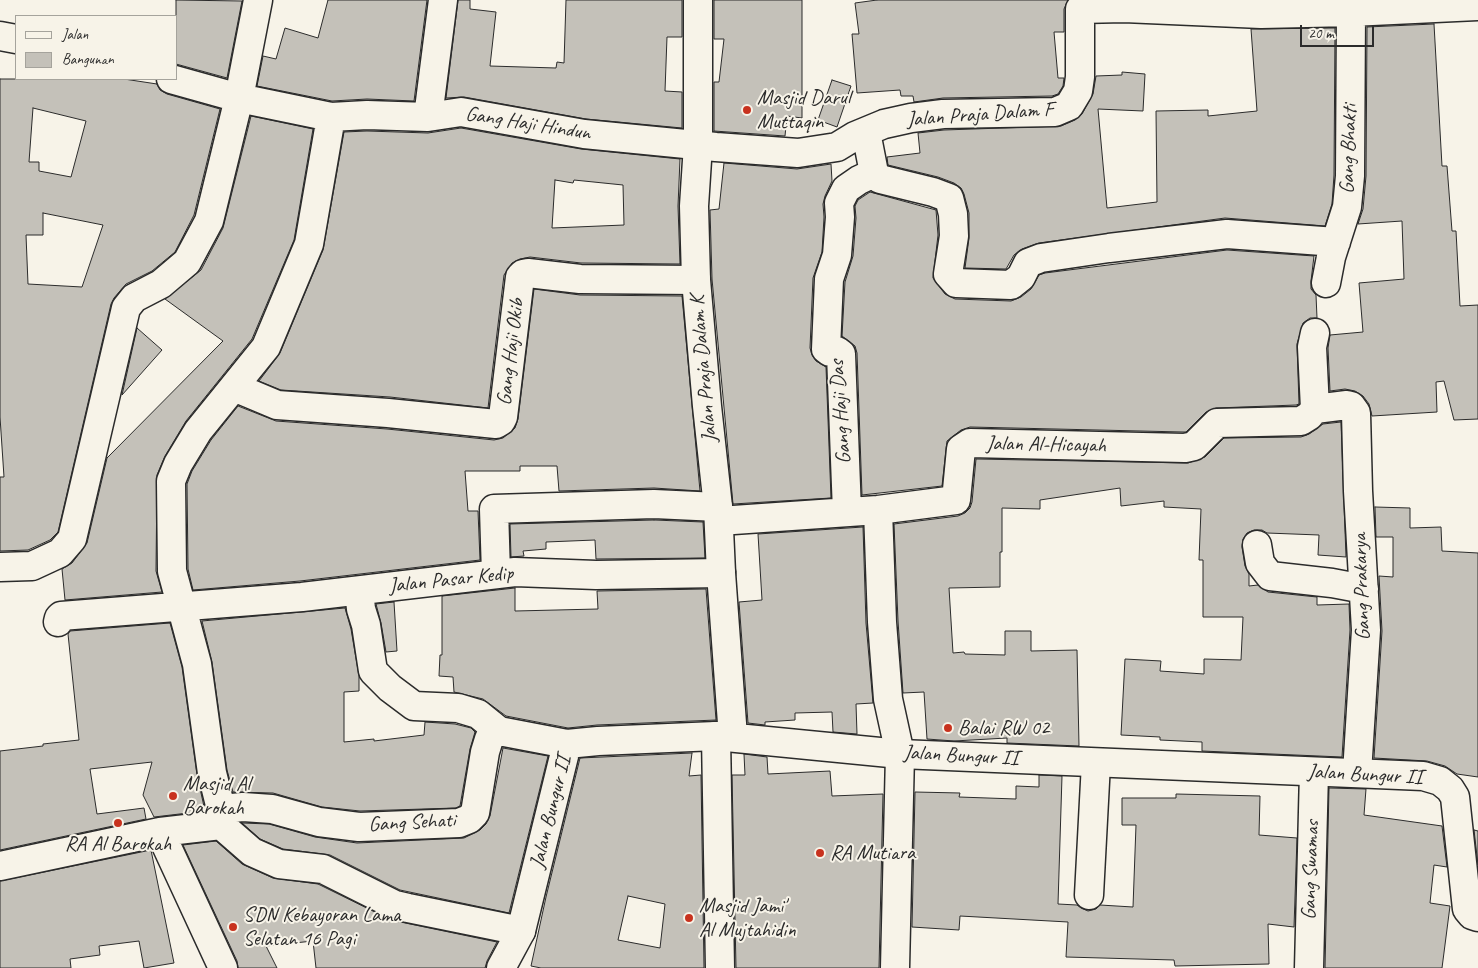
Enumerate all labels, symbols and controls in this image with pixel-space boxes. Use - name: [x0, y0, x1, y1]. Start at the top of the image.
- legend: [15, 15, 178, 80]
- scale bar: [1303, 15, 1377, 47]
- text: 20 m: [1308, 24, 1334, 43]
- text: Jalan: [62, 25, 88, 44]
- text: Bangunan: [62, 50, 114, 69]
- place label: Masjid Darul Muttaqin: [757, 85, 850, 135]
- street label: Jalan Praja Dalam F: [906, 97, 1054, 133]
- street label: Gang Haji Hindun: [464, 102, 592, 146]
- marker: Masjid Darul Muttaqin: [741, 104, 753, 116]
- street label: Gang Bhakti: [1335, 104, 1363, 194]
- street label: Jalan Praja Dalam K: [685, 294, 723, 444]
- street label: Gang Haji Okib: [492, 297, 530, 407]
- street label: Gang Haji Das: [825, 359, 857, 465]
- street label: Jalan Al-Hicayah: [986, 431, 1106, 459]
- street label: Gang Prakarya: [1348, 533, 1376, 641]
- street label: Jalan Pasar Kedip: [388, 561, 514, 599]
- place label: Balai RW 02: [958, 715, 1049, 741]
- marker: Balai RW 02: [942, 722, 954, 734]
- street label: Jalan Bungur II: [903, 740, 1019, 772]
- street label: Jalan Bungur II: [525, 753, 577, 871]
- street label: Jalan Bungur II: [1307, 759, 1423, 791]
- place label: Masjid Al Barokah: [183, 771, 250, 821]
- marker: Masjid Al Barokah: [167, 790, 179, 802]
- street label: Gang Sehati: [368, 808, 456, 838]
- marker: RA Al Barokah: [112, 817, 124, 829]
- street label: Gang Swamas: [1297, 820, 1325, 920]
- place label: RA Al Barokah: [65, 831, 171, 857]
- place label: RA Mutiara: [830, 840, 915, 866]
- marker: RA Mutiara: [814, 847, 826, 859]
- place label: Masjid Jami' Al Mujtahidin: [699, 893, 796, 943]
- place label: SDN Kebayoran Lama Selatan 16 Pagi: [243, 902, 400, 952]
- marker: Masjid Jami' Al Mujtahidin: [683, 912, 695, 924]
- marker: SDN Kebayoran Lama Selatan 16 Pagi: [227, 921, 239, 933]

